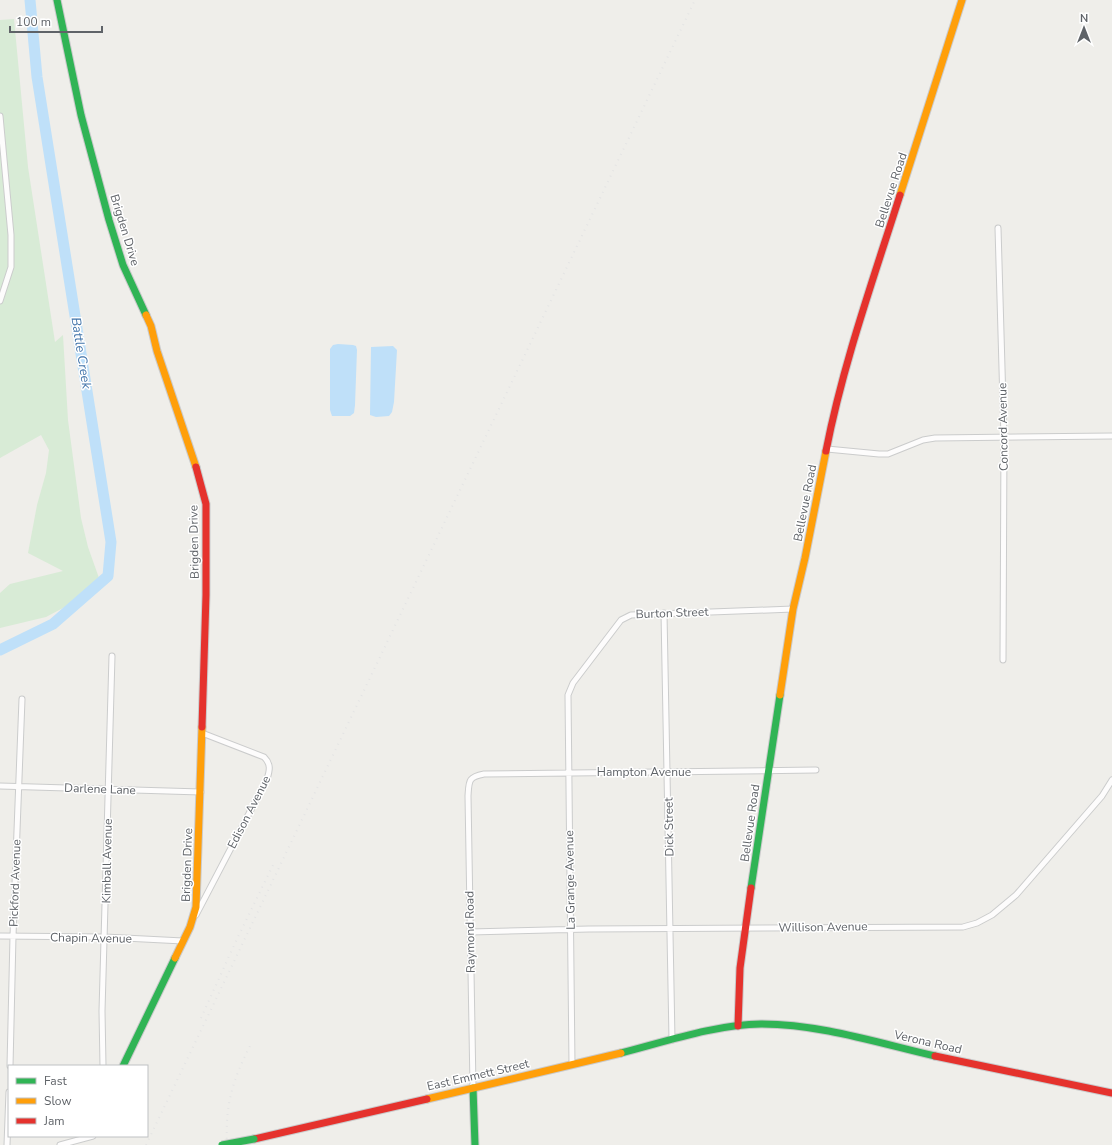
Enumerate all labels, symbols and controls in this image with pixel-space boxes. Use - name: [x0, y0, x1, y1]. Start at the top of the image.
- scale bar: [10, 8, 102, 34]
- north arrow: [1064, 8, 1104, 48]
- text: N: [1080, 11, 1088, 26]
- text: 100 m: [16, 14, 51, 30]
- street label: Bellevue Road: [871, 150, 911, 230]
- street label: Brigden Drive: [107, 192, 143, 268]
- water label: Battle Creek: [66, 316, 96, 391]
- street label: Concord Avenue: [994, 383, 1012, 471]
- street label: Bellevue Road: [790, 463, 820, 543]
- street label: Brigden Drive: [185, 505, 203, 579]
- street label: Burton Street: [635, 604, 710, 622]
- street label: Hampton Avenue: [597, 764, 691, 780]
- street label: Edison Avenue: [224, 773, 274, 851]
- street label: Darlene Lane: [64, 780, 136, 798]
- street label: Bellevue Road: [737, 783, 763, 863]
- street label: Dick Street: [660, 797, 678, 857]
- street label: Kimball Avenue: [98, 818, 116, 904]
- street label: Brigden Drive: [178, 828, 196, 902]
- street label: La Grange Avenue: [561, 830, 579, 930]
- street label: Pickford Avenue: [5, 839, 25, 927]
- street label: Raymond Road: [461, 891, 479, 973]
- street label: Willison Avenue: [778, 918, 868, 936]
- street label: Chapin Avenue: [50, 929, 132, 947]
- street label: Verona Road: [892, 1026, 963, 1058]
- street label: East Emmett Street: [425, 1055, 531, 1095]
- legend: [8, 1065, 148, 1137]
- text: Fast: [44, 1073, 67, 1089]
- text: Slow: [44, 1093, 72, 1109]
- text: Jam: [43, 1113, 65, 1129]

